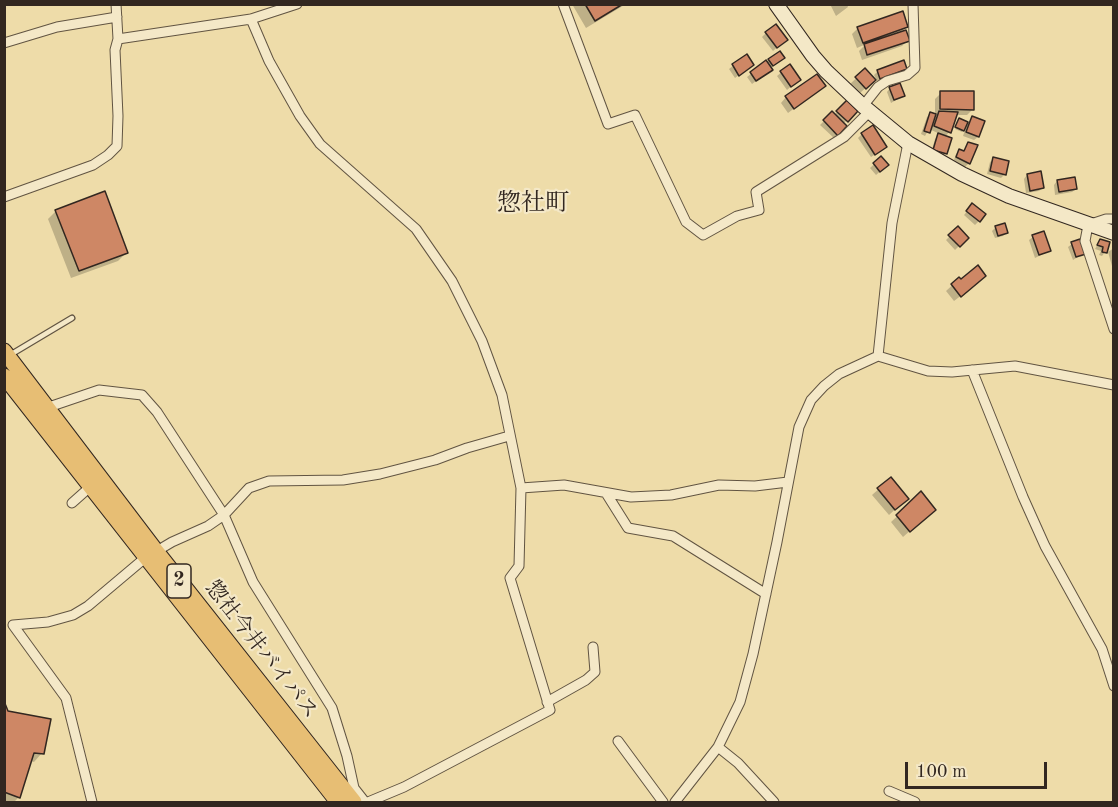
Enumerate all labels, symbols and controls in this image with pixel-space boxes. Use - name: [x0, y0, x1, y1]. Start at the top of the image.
- district label: 惣社町: [497, 190, 569, 218]
- road number: 2: [167, 564, 191, 598]
- street label: 惣社今井バイパス: [199, 576, 323, 724]
- scale bar: [908, 750, 1050, 788]
- text: 100 m: [916, 763, 967, 781]

